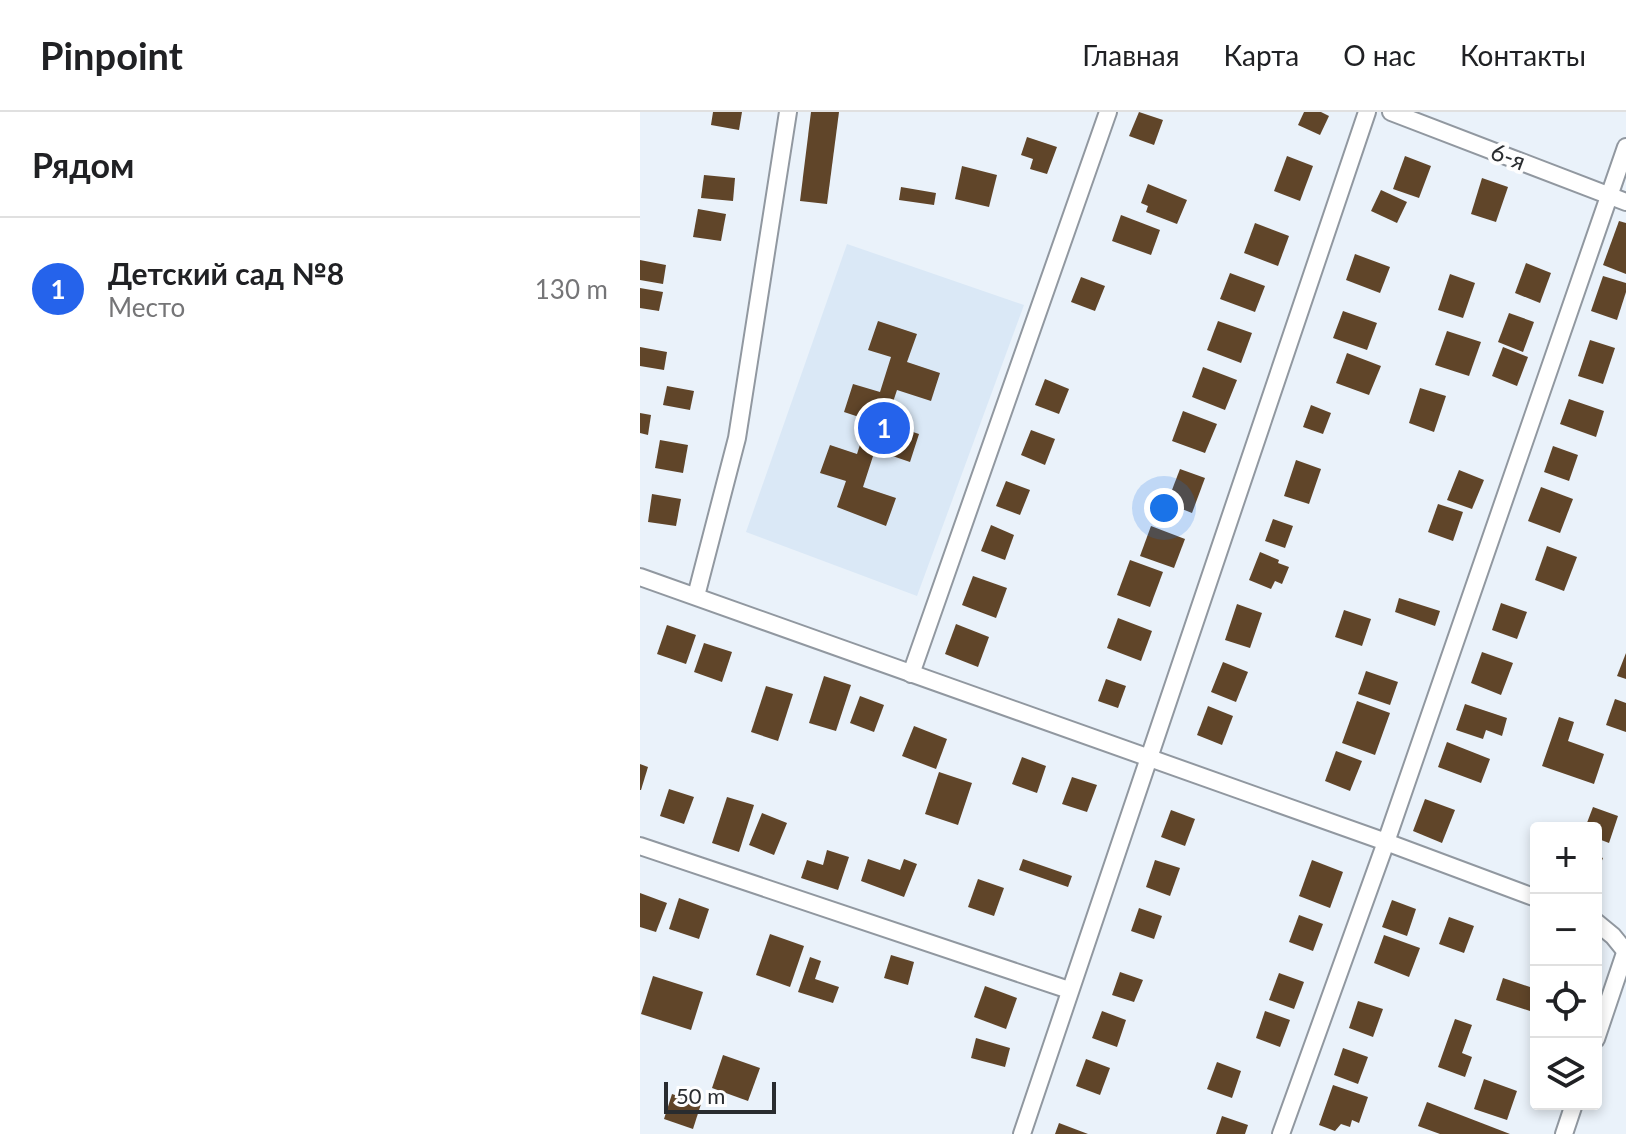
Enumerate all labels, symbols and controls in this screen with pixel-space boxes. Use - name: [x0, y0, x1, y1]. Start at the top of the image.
- text: Pinpoint: [40, 32, 183, 78]
- text: Главная: [1082, 38, 1180, 72]
- text: Карта: [1224, 38, 1299, 72]
- text: О нас: [1343, 38, 1416, 72]
- text: Контакты: [1460, 38, 1586, 72]
- street label: 6-я: [1487, 136, 1530, 175]
- text: Рядом: [32, 144, 134, 185]
- text: Детский сад №8: [108, 255, 344, 291]
- text: 1: [50, 273, 66, 305]
- text: 130 m: [535, 273, 608, 305]
- text: Место: [108, 291, 185, 323]
- pin: 1: [858, 398, 910, 458]
- your location: [1144, 488, 1184, 528]
- map controls: [1530, 822, 1602, 1110]
- button: +: [1530, 822, 1602, 894]
- button: −: [1530, 894, 1602, 966]
- button: locate: [1530, 966, 1602, 1038]
- button: layers: [1530, 1038, 1602, 1110]
- scale bar: [664, 1078, 776, 1114]
- text: 50 m: [676, 1082, 725, 1109]

